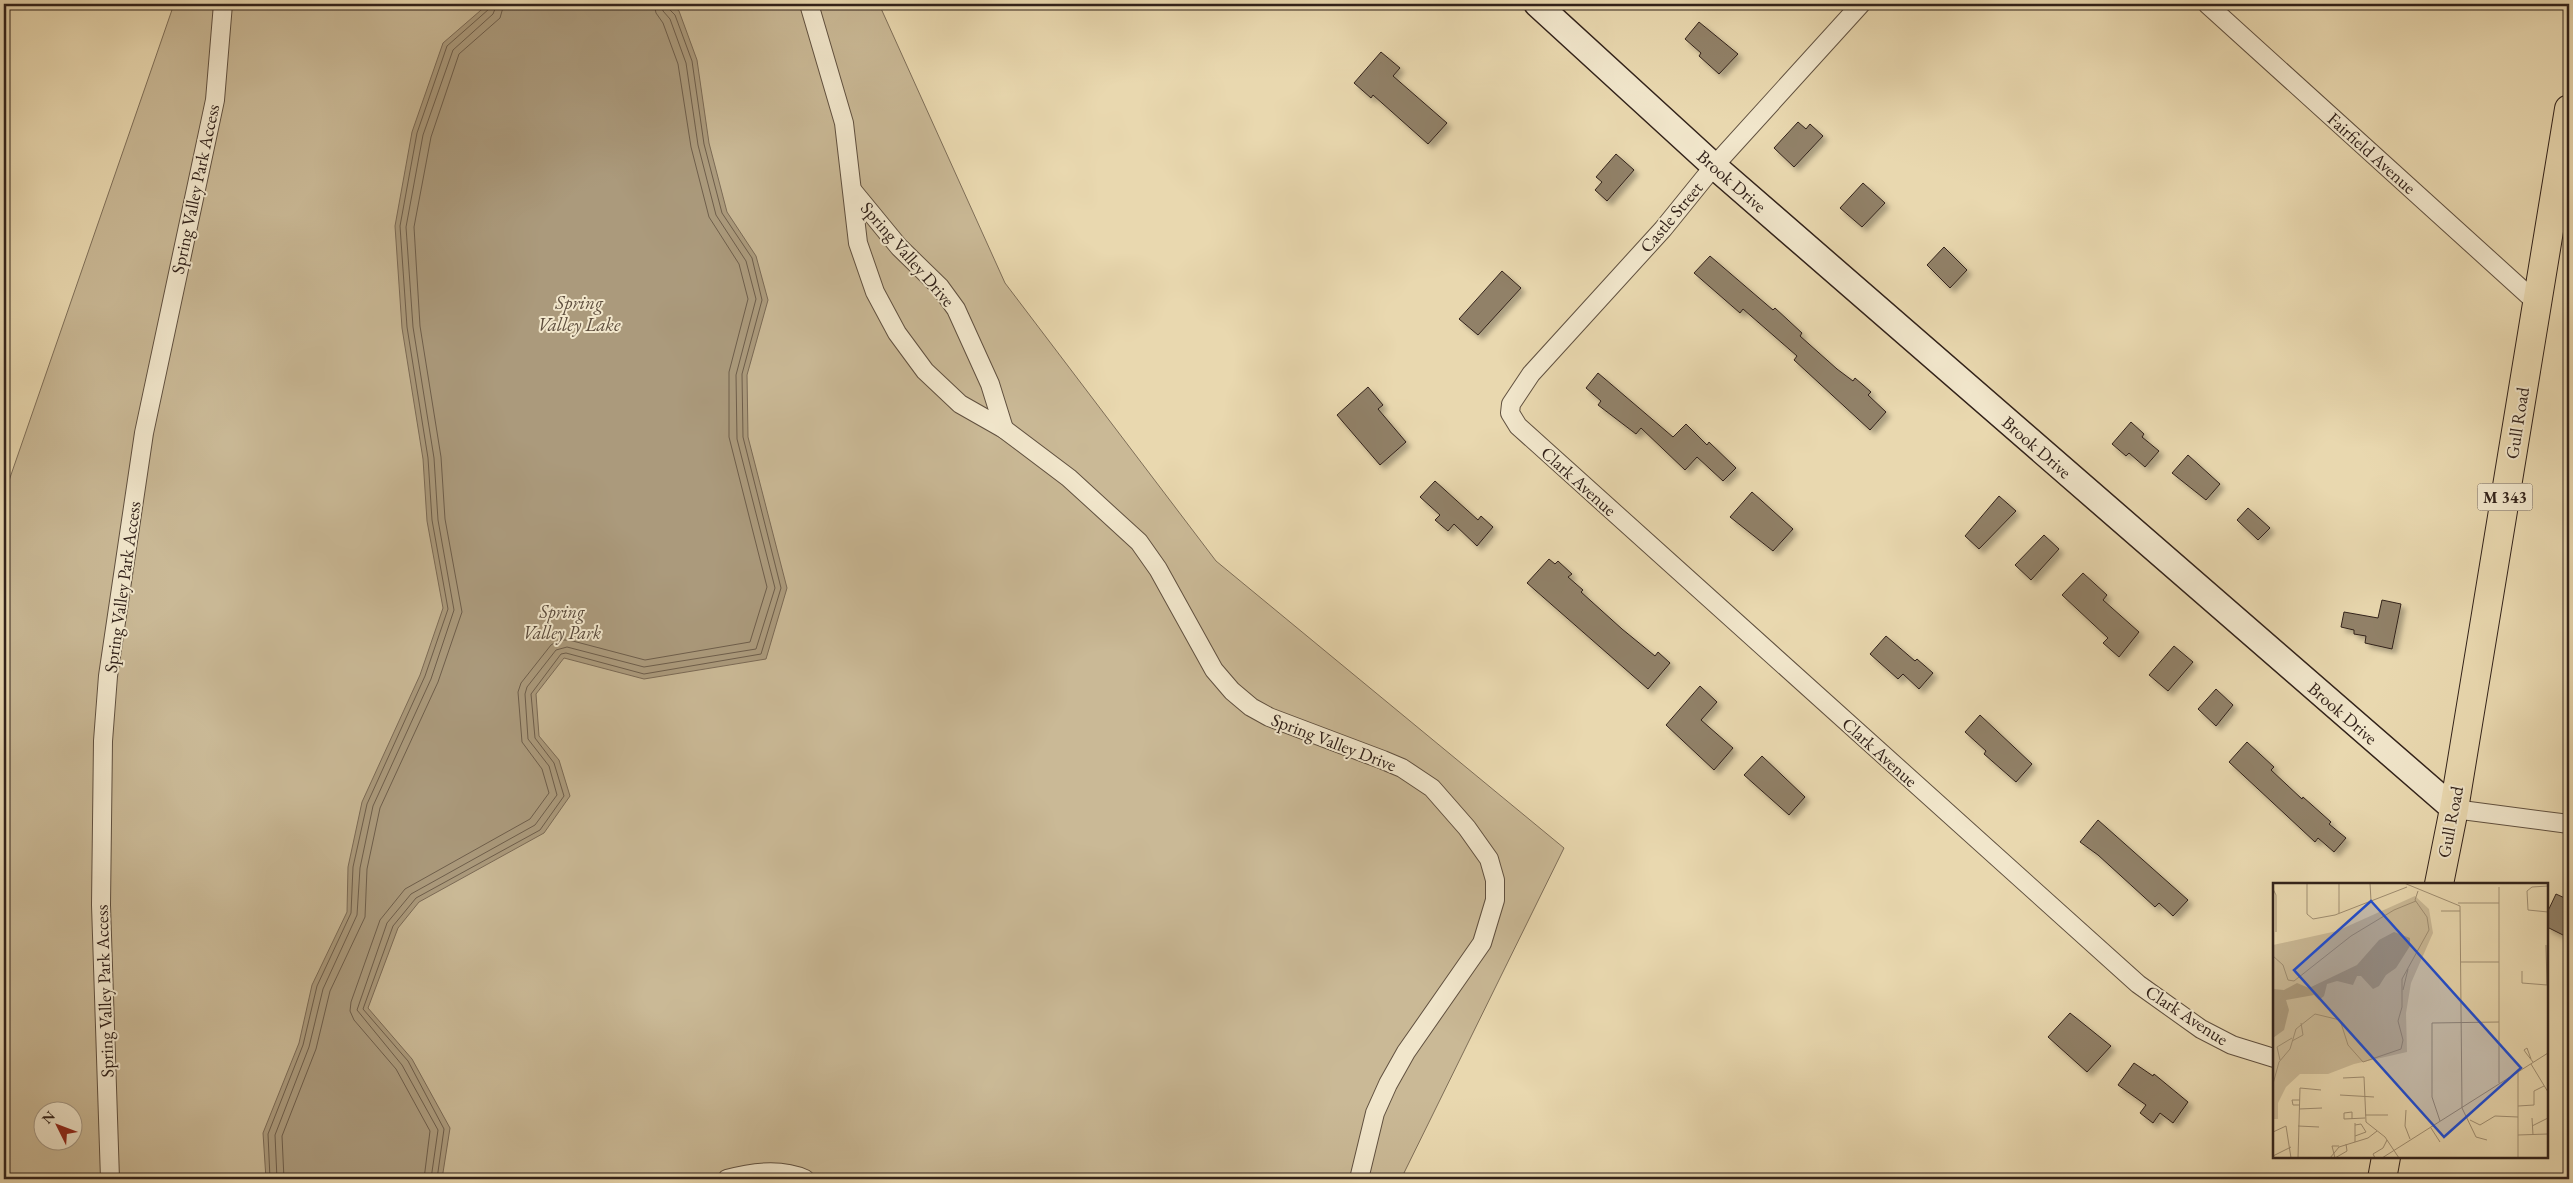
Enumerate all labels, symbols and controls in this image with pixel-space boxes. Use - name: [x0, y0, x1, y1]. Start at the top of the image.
- street label: Spring Valley Park Access: [166, 102, 224, 276]
- street label: Fairfield Avenue: [2323, 107, 2421, 199]
- street label: Brook Drive: [1693, 145, 1771, 217]
- street label: Castle Street: [1635, 176, 1708, 257]
- street label: Spring Valley Drive: [856, 197, 960, 311]
- water label: Spring Valley Lake: [538, 290, 621, 337]
- street label: Gull Road: [2500, 385, 2534, 461]
- street label: Brook Drive: [1998, 411, 2076, 483]
- street label: Clark Avenue: [1536, 441, 1622, 521]
- road number: M 343: [2478, 484, 2532, 511]
- street label: Spring Valley Park Access: [99, 500, 145, 674]
- park label: Spring Valley Park: [523, 600, 601, 645]
- street label: Brook Drive: [2304, 677, 2382, 749]
- street label: Spring Valley Drive: [1268, 708, 1400, 776]
- street label: Clark Avenue: [1837, 712, 1923, 792]
- street label: Gull Road: [2432, 783, 2468, 860]
- inset map: [2273, 883, 2548, 1158]
- street label: Spring Valley Park Access: [89, 904, 119, 1078]
- street label: Clark Avenue: [2141, 980, 2233, 1050]
- north arrow: [32, 1100, 82, 1150]
- text: N: [38, 1107, 59, 1128]

